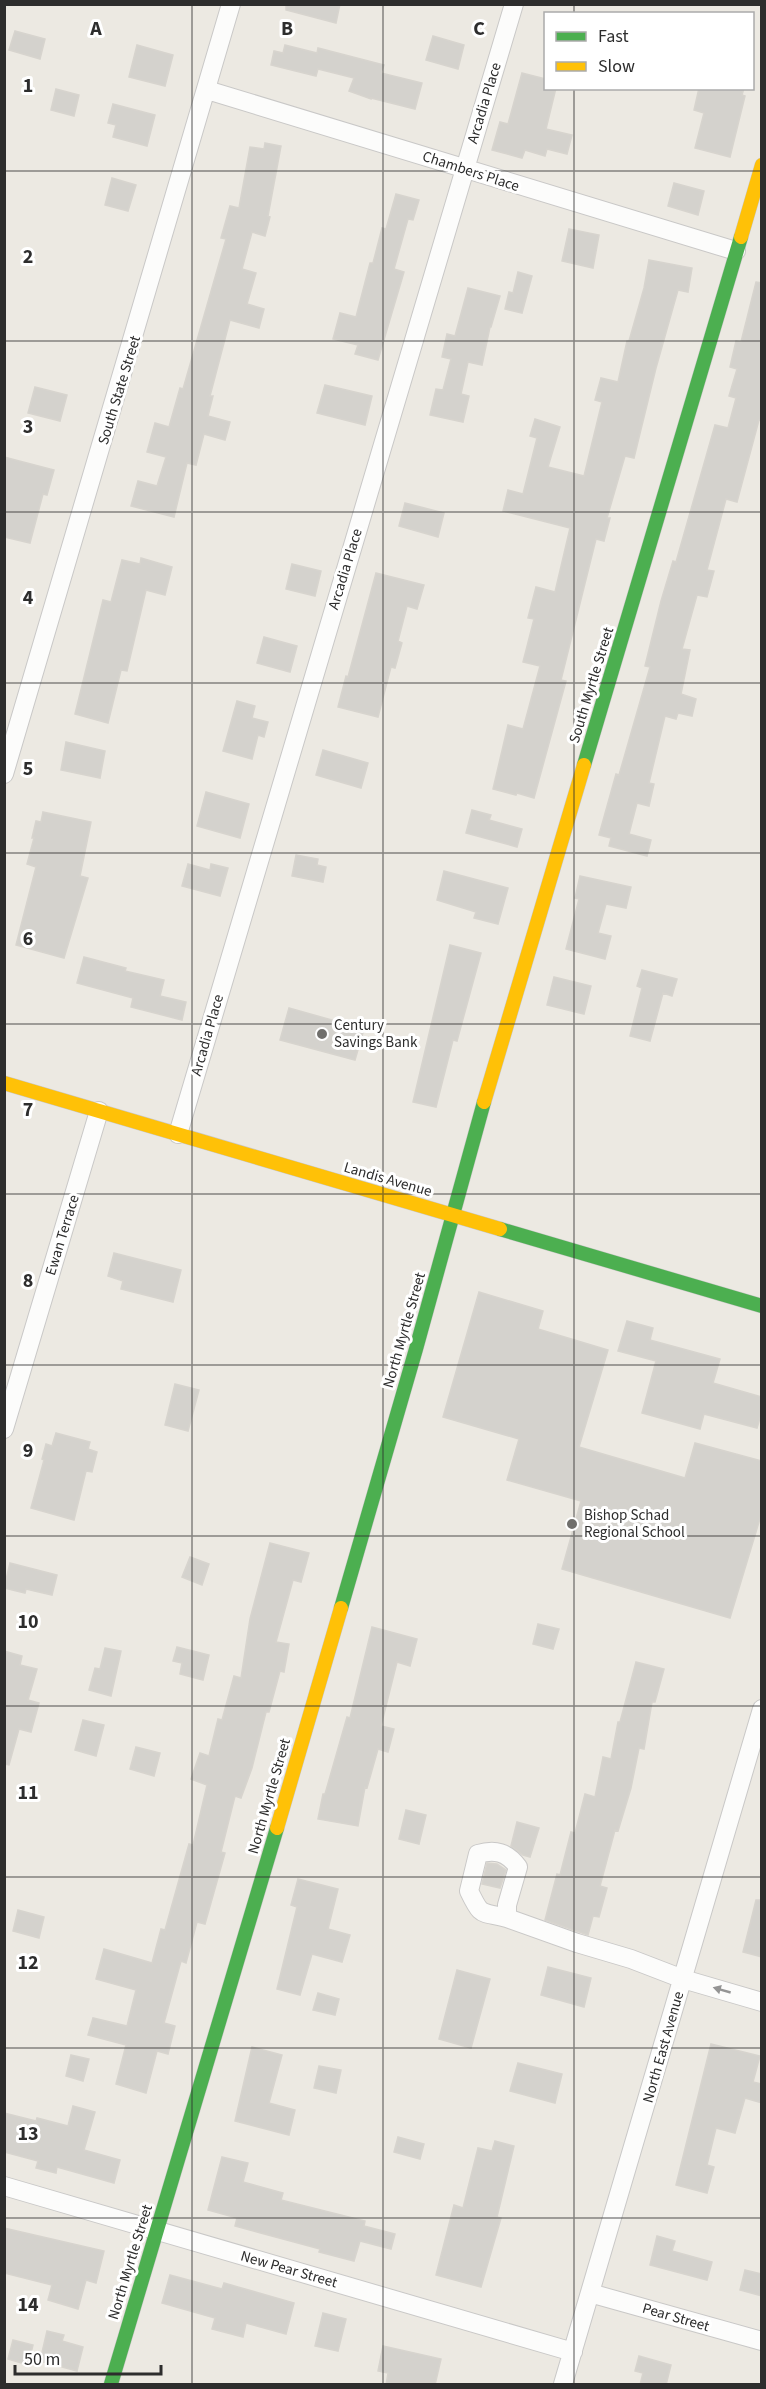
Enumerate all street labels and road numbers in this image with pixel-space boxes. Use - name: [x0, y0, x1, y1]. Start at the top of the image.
- street label: Arcadia Place: [462, 60, 507, 146]
- street label: Chambers Place: [420, 146, 522, 197]
- street label: South State Street: [93, 333, 146, 447]
- street label: Arcadia Place: [323, 526, 368, 612]
- street label: South Myrtle Street: [564, 624, 619, 746]
- street label: Arcadia Place: [186, 992, 229, 1078]
- street label: Landis Avenue: [341, 1157, 434, 1202]
- street label: Ewan Terrace: [40, 1192, 85, 1278]
- street label: North Myrtle Street: [378, 1270, 431, 1390]
- street label: North Myrtle Street: [243, 1736, 296, 1856]
- street label: North East Avenue: [638, 1989, 689, 2105]
- street label: North Myrtle Street: [103, 2202, 158, 2322]
- street label: New Pear Street: [238, 2246, 340, 2293]
- street label: Pear Street: [640, 2298, 712, 2337]

